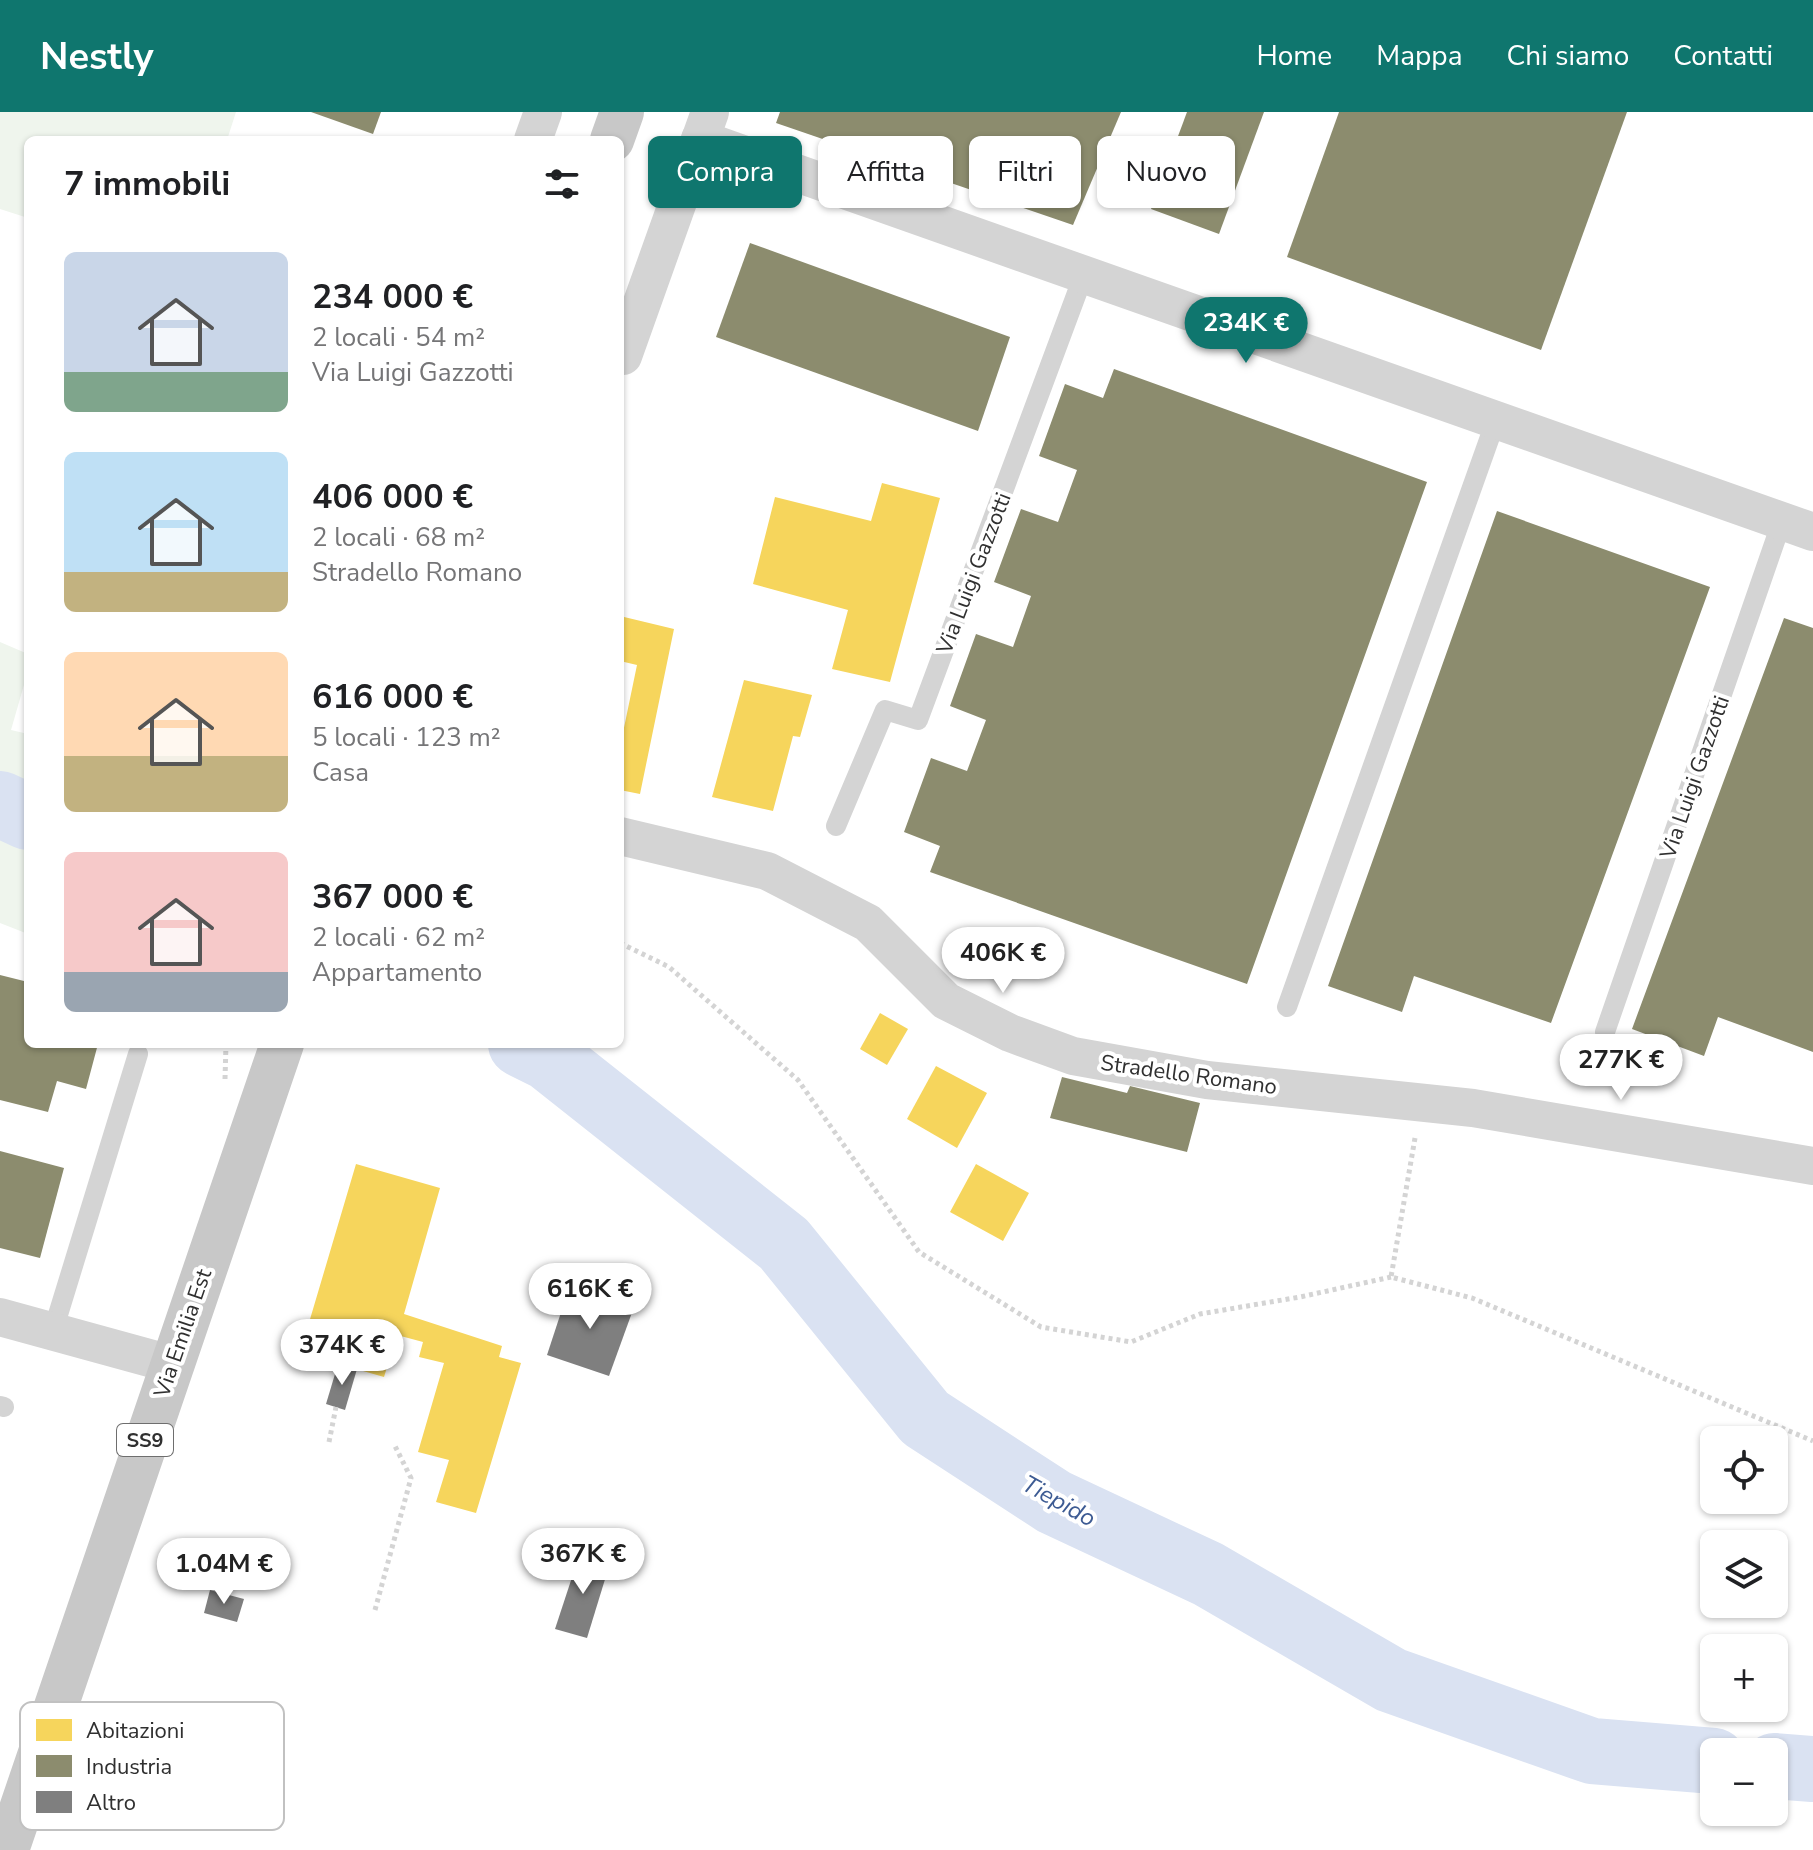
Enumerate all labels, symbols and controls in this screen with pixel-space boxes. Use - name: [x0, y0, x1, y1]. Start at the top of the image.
- text: Nestly: [40, 31, 154, 82]
- text: Home: [1256, 37, 1332, 75]
- text: Mappa: [1376, 37, 1463, 75]
- text: Chi siamo: [1507, 37, 1629, 75]
- text: Contatti: [1673, 37, 1773, 75]
- chip: Compra: [648, 136, 802, 208]
- chip: Affitta: [818, 136, 953, 208]
- chip: Filtri: [969, 136, 1081, 208]
- chip: Nuovo: [1097, 136, 1235, 208]
- text: 7 immobili: [64, 161, 230, 207]
- icon: filters: [540, 162, 584, 206]
- text: 234 000 €: [312, 274, 473, 320]
- icon: home: [128, 284, 224, 380]
- pin: 234K €: [1181, 297, 1311, 365]
- text: 234K €: [1203, 305, 1289, 340]
- text: 2 locali · 54 m²: [312, 320, 485, 355]
- text: Via Luigi Gazzotti: [312, 355, 514, 390]
- text: 406 000 €: [312, 474, 473, 520]
- icon: home: [128, 484, 224, 580]
- street label: Via Luigi Gazzotti: [929, 488, 1018, 659]
- text: 2 locali · 68 m²: [312, 520, 485, 555]
- text: Stradello Romano: [312, 555, 522, 590]
- text: 616 000 €: [312, 674, 473, 720]
- icon: home: [128, 684, 224, 780]
- street label: Via Luigi Gazzotti: [1653, 692, 1737, 864]
- text: 5 locali · 123 m²: [312, 720, 501, 755]
- text: Casa: [312, 755, 369, 790]
- text: 367 000 €: [312, 874, 473, 920]
- icon: home: [128, 884, 224, 980]
- text: 2 locali · 62 m²: [312, 920, 485, 955]
- pin: 406K €: [938, 927, 1068, 995]
- text: 406K €: [960, 935, 1046, 970]
- text: Appartamento: [312, 955, 482, 990]
- pin: 277K €: [1556, 1034, 1686, 1102]
- text: 277K €: [1578, 1042, 1664, 1077]
- street label: Stradello Romano: [1099, 1048, 1279, 1102]
- pin: 616K €: [525, 1263, 655, 1331]
- street label: Via Emilia Est: [147, 1265, 219, 1403]
- text: 616K €: [547, 1271, 633, 1306]
- pin: 374K €: [277, 1319, 407, 1387]
- text: 374K €: [299, 1327, 385, 1362]
- road number: SS9: [117, 1424, 173, 1456]
- map controls: [1700, 1426, 1788, 1826]
- button: locate: [1700, 1426, 1788, 1514]
- water label: Tiepido: [1016, 1468, 1102, 1534]
- pin: 367K €: [518, 1528, 648, 1596]
- button: layers: [1700, 1530, 1788, 1618]
- text: 367K €: [540, 1536, 626, 1571]
- pin: 1.04M €: [150, 1538, 298, 1606]
- text: 1.04M €: [175, 1546, 273, 1581]
- button: +: [1700, 1634, 1788, 1722]
- legend: [20, 1702, 284, 1830]
- text: Abitazioni: [86, 1716, 184, 1746]
- button: −: [1700, 1738, 1788, 1826]
- text: Industria: [86, 1752, 172, 1782]
- text: Altro: [86, 1788, 136, 1818]

